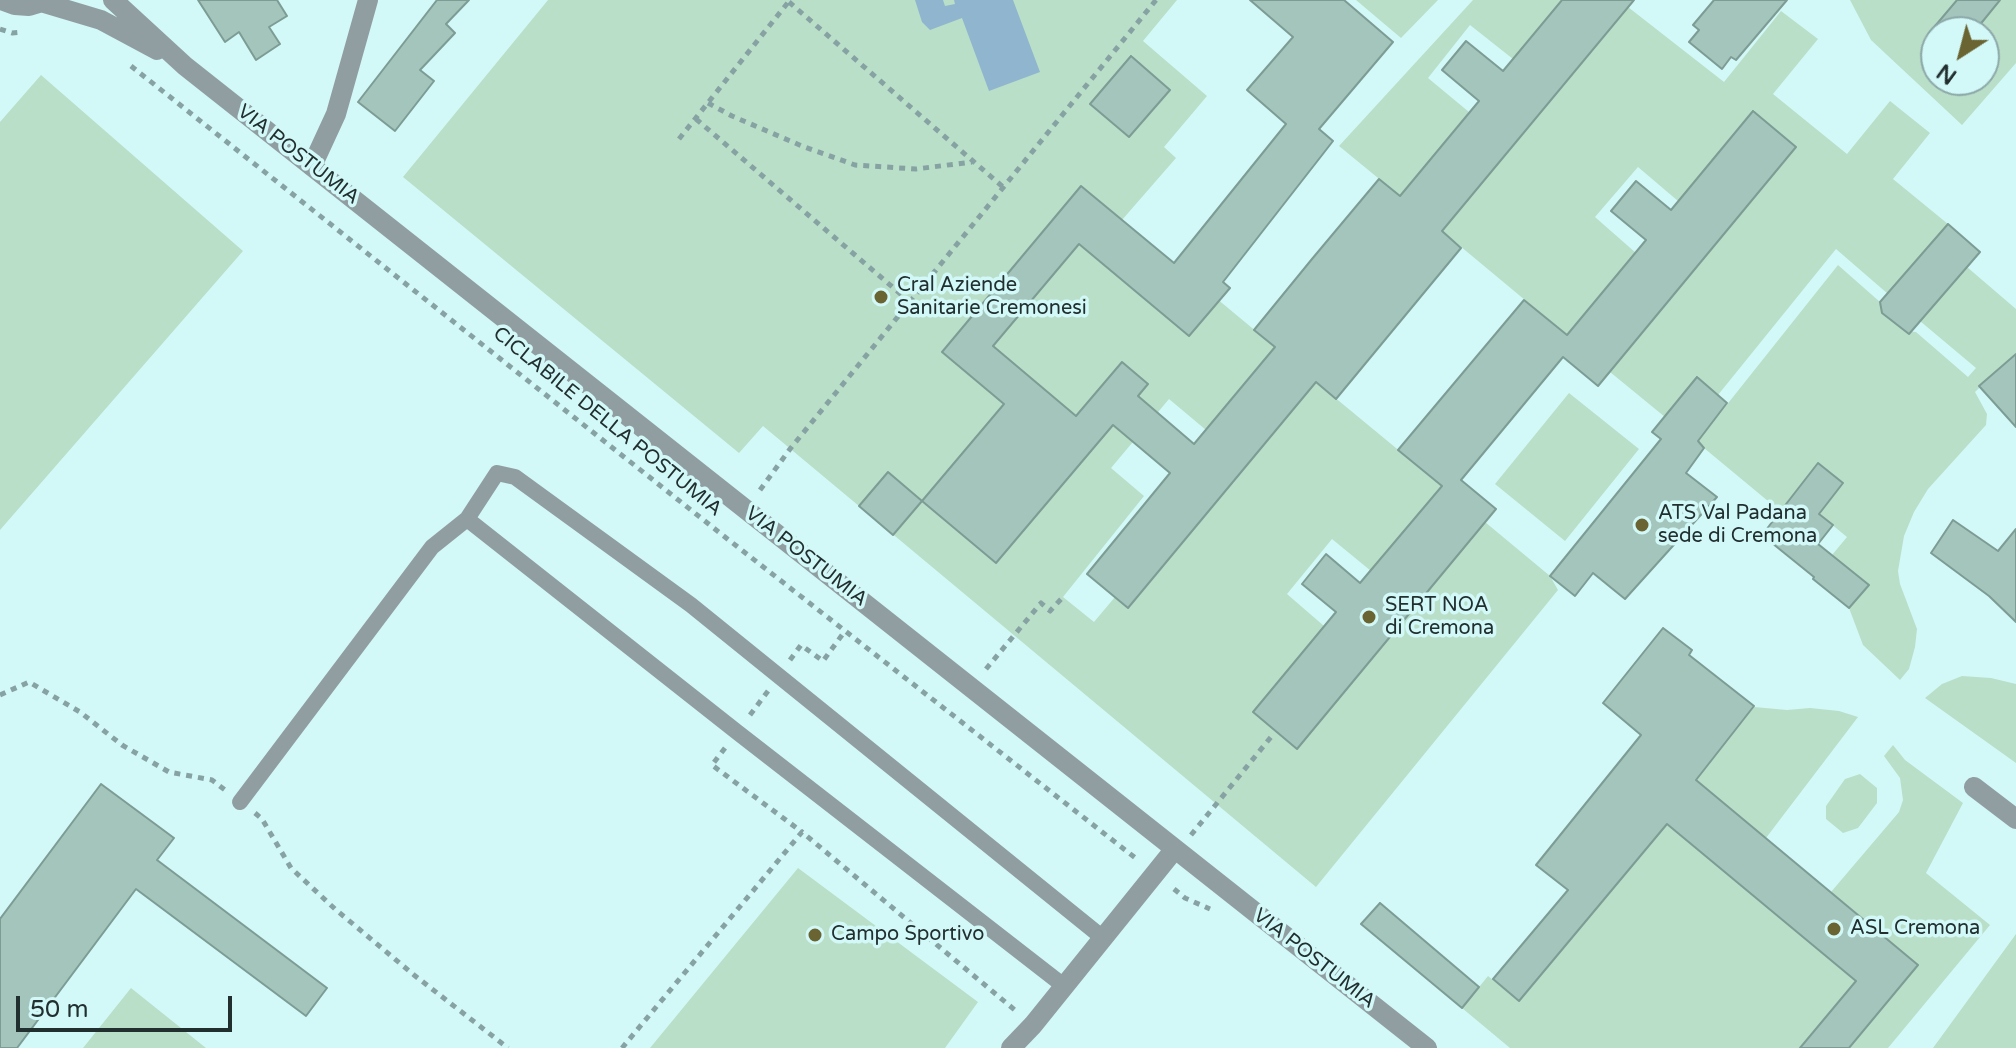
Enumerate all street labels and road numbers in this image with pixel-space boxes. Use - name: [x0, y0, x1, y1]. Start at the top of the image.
- street label: VIA POSTUMIA: [232, 100, 364, 210]
- street label: CICLABILE DELLA POSTUMIA: [488, 322, 726, 522]
- street label: VIA POSTUMIA: [740, 502, 872, 612]
- street label: VIA POSTUMIA: [1248, 904, 1380, 1014]

